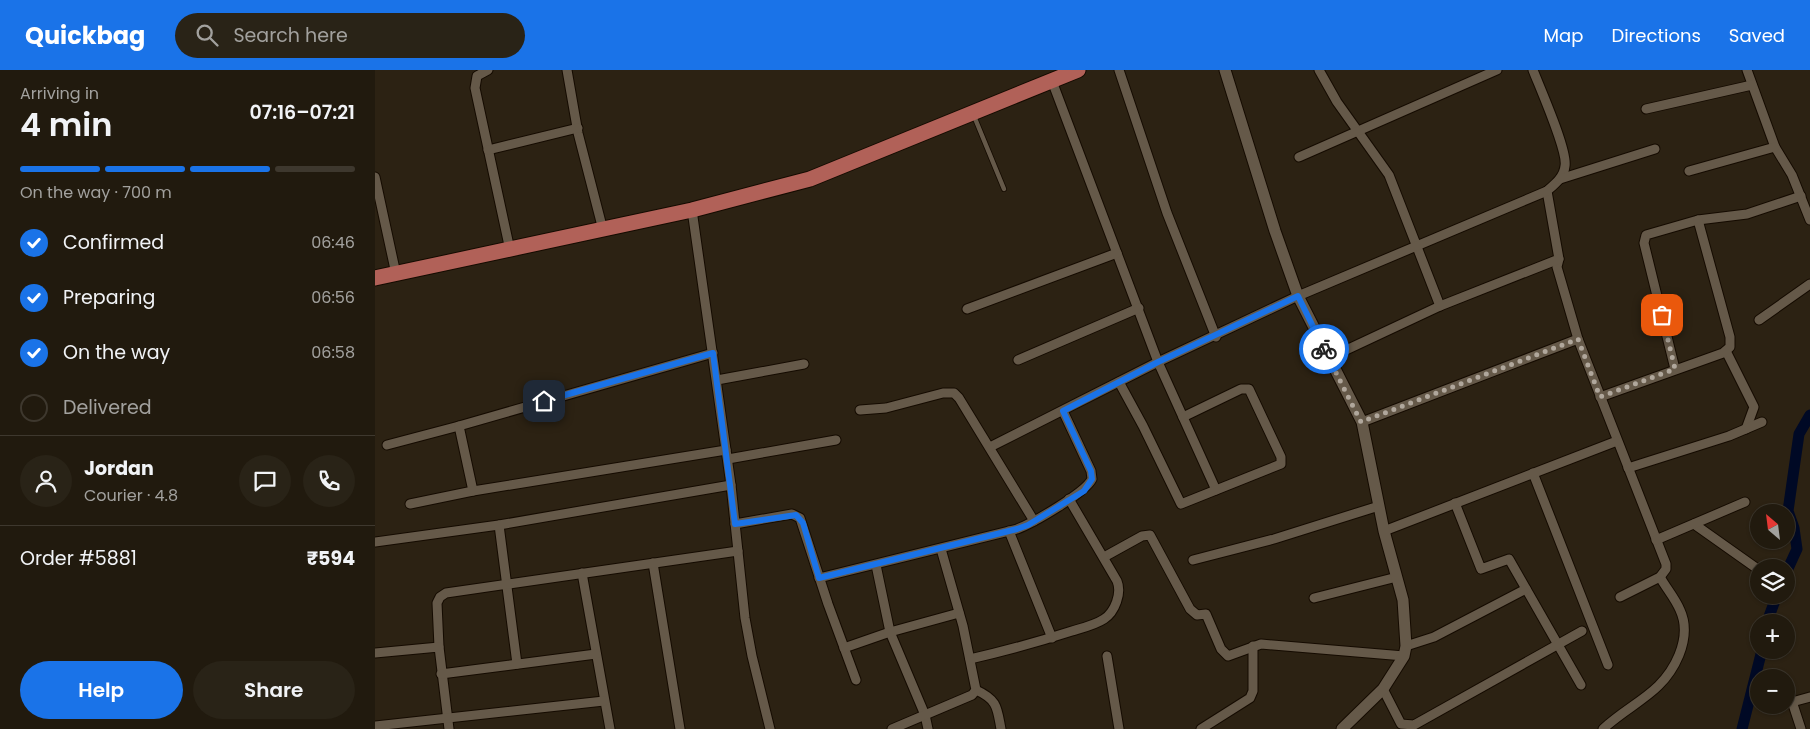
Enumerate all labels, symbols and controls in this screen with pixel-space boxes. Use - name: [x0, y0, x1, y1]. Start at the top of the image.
- search box: [175, 13, 525, 58]
- text: Quickbag: [25, 19, 145, 52]
- icon: search: [193, 21, 221, 49]
- text: Search here: [233, 22, 348, 49]
- text: Map: [1544, 23, 1583, 48]
- text: Directions: [1611, 23, 1701, 48]
- text: Saved: [1729, 23, 1785, 48]
- text: Arriving in: [20, 82, 99, 105]
- text: 07:16–07:21: [249, 99, 355, 126]
- text: 4 min: [20, 102, 112, 147]
- text: On the way · 700 m: [20, 181, 172, 204]
- icon: check: [20, 229, 48, 257]
- text: Confirmed: [63, 229, 164, 256]
- text: 06:46: [311, 231, 355, 254]
- icon: check: [20, 284, 48, 312]
- text: Preparing: [63, 284, 155, 311]
- text: 06:56: [311, 286, 355, 309]
- pin: [1641, 294, 1683, 336]
- icon: bag: [1648, 301, 1676, 329]
- courier: [1299, 324, 1349, 374]
- icon: bike: [1310, 335, 1338, 363]
- icon: check: [20, 339, 48, 367]
- text: On the way: [63, 339, 170, 366]
- text: 06:58: [311, 341, 355, 364]
- pin: [523, 380, 565, 422]
- icon: home: [530, 387, 558, 415]
- text: Delivered: [63, 394, 152, 421]
- button: person: [20, 455, 72, 507]
- text: Jordan: [84, 455, 154, 482]
- button: chat: [239, 455, 291, 507]
- button: phone: [303, 455, 355, 507]
- text: Courier · 4.8: [84, 484, 178, 507]
- north arrow: [1750, 504, 1795, 549]
- map controls: [1750, 504, 1795, 714]
- text: Order #5881: [20, 545, 137, 572]
- text: ₹594: [307, 545, 355, 572]
- button: layers: [1750, 559, 1795, 604]
- button: +: [1750, 614, 1795, 659]
- button: Help: [20, 661, 183, 719]
- button: Share: [193, 661, 355, 719]
- button: −: [1750, 669, 1795, 714]

